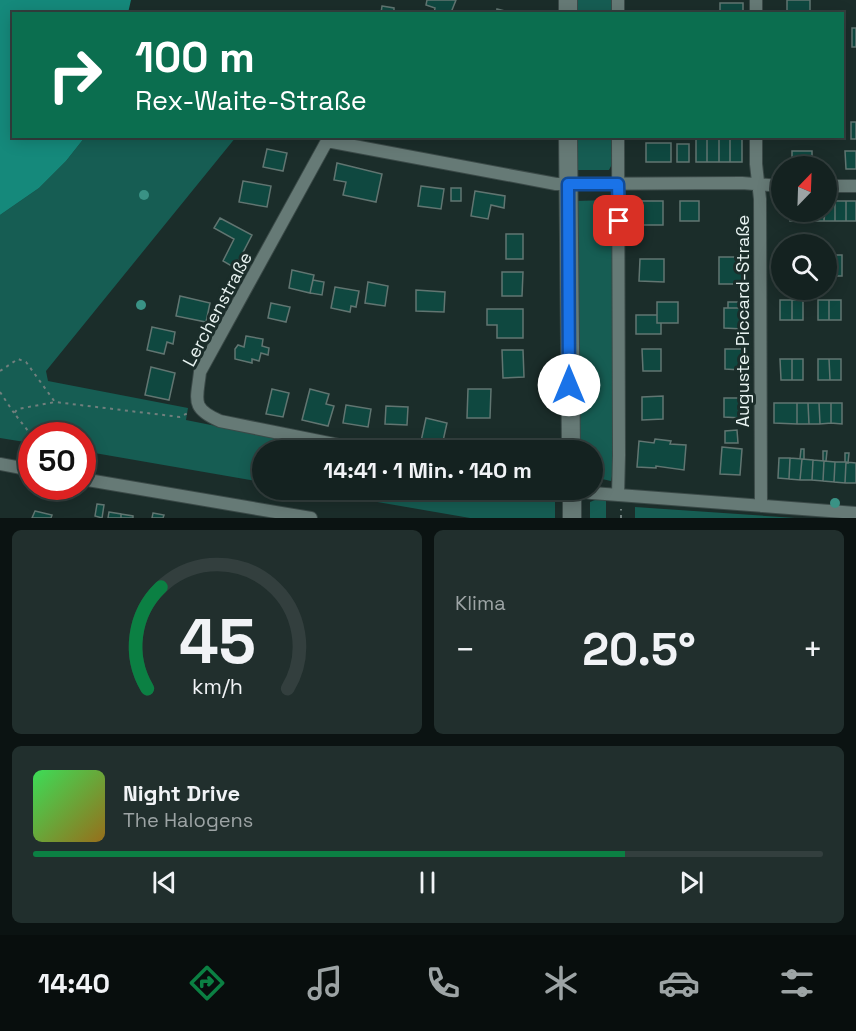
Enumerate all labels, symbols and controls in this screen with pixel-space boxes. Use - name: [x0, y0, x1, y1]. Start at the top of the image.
- text: 100 m: [135, 31, 255, 84]
- icon: right: [36, 36, 114, 114]
- text: Rex-Waite-Straße: [135, 83, 367, 118]
- north arrow: [771, 156, 837, 222]
- map controls: [771, 156, 837, 300]
- pin: [593, 195, 644, 246]
- icon: arrive: [602, 204, 635, 237]
- street label: Auguste-Piccard-Straße: [731, 215, 754, 427]
- button: search: [771, 234, 837, 300]
- street label: Lerchenstraße: [177, 248, 257, 370]
- position arrow: [537, 353, 601, 417]
- speed limit sign: 50: [18, 422, 96, 500]
- text: 14:41 · 1 Min. · 140 m: [323, 456, 532, 484]
- text: Klima: [455, 590, 506, 616]
- text: 45: [178, 602, 256, 681]
- text: 20.5°: [582, 621, 696, 678]
- text: −: [455, 629, 475, 671]
- text: +: [803, 629, 823, 671]
- text: km/h: [191, 673, 243, 700]
- text: Night Drive: [123, 779, 240, 807]
- text: The Halogens: [123, 807, 253, 833]
- icon: previous: [148, 866, 181, 899]
- icon: pause: [411, 866, 444, 899]
- icon: next: [675, 866, 708, 899]
- icon: directions: [186, 962, 228, 1004]
- icon: music: [304, 962, 346, 1004]
- icon: phone: [422, 962, 464, 1004]
- icon: climate: [540, 962, 582, 1004]
- icon: car: [658, 962, 700, 1004]
- icon: filters: [776, 962, 818, 1004]
- text: 14:40: [38, 966, 110, 1001]

